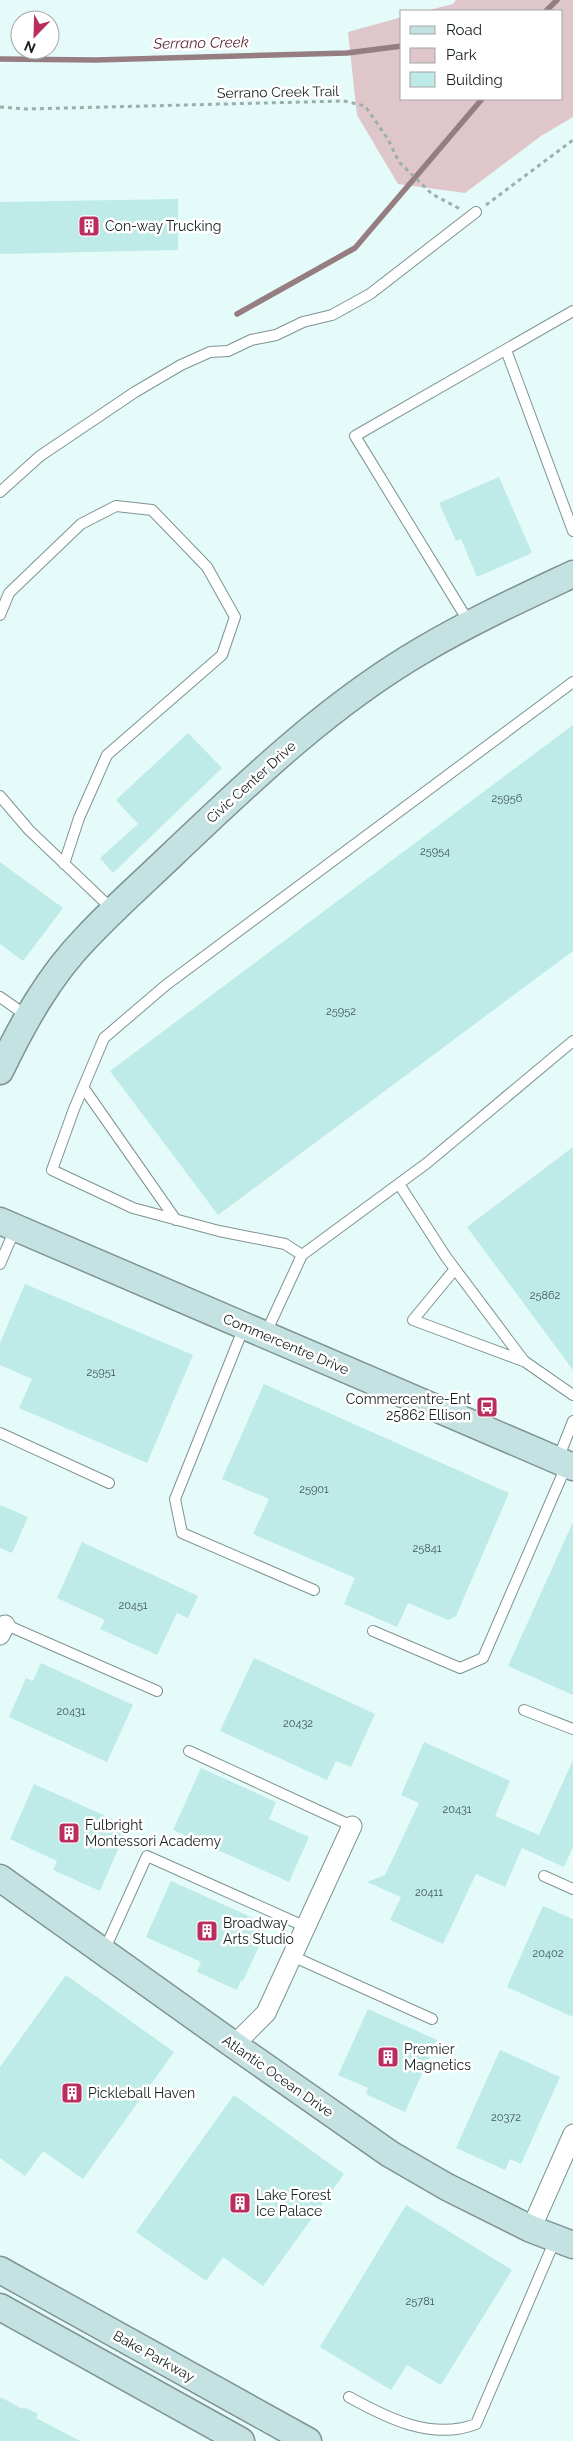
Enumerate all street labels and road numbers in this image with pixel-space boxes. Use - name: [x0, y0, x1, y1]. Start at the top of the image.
- street label: Serrano Creek Trail: [217, 83, 339, 101]
- street label: Civic Center Drive: [203, 738, 299, 826]
- street label: Commercentre Drive: [221, 1310, 351, 1378]
- street label: Atlantic Ocean Drive: [220, 2032, 336, 2120]
- street label: Bake Parkway: [111, 2327, 198, 2385]

